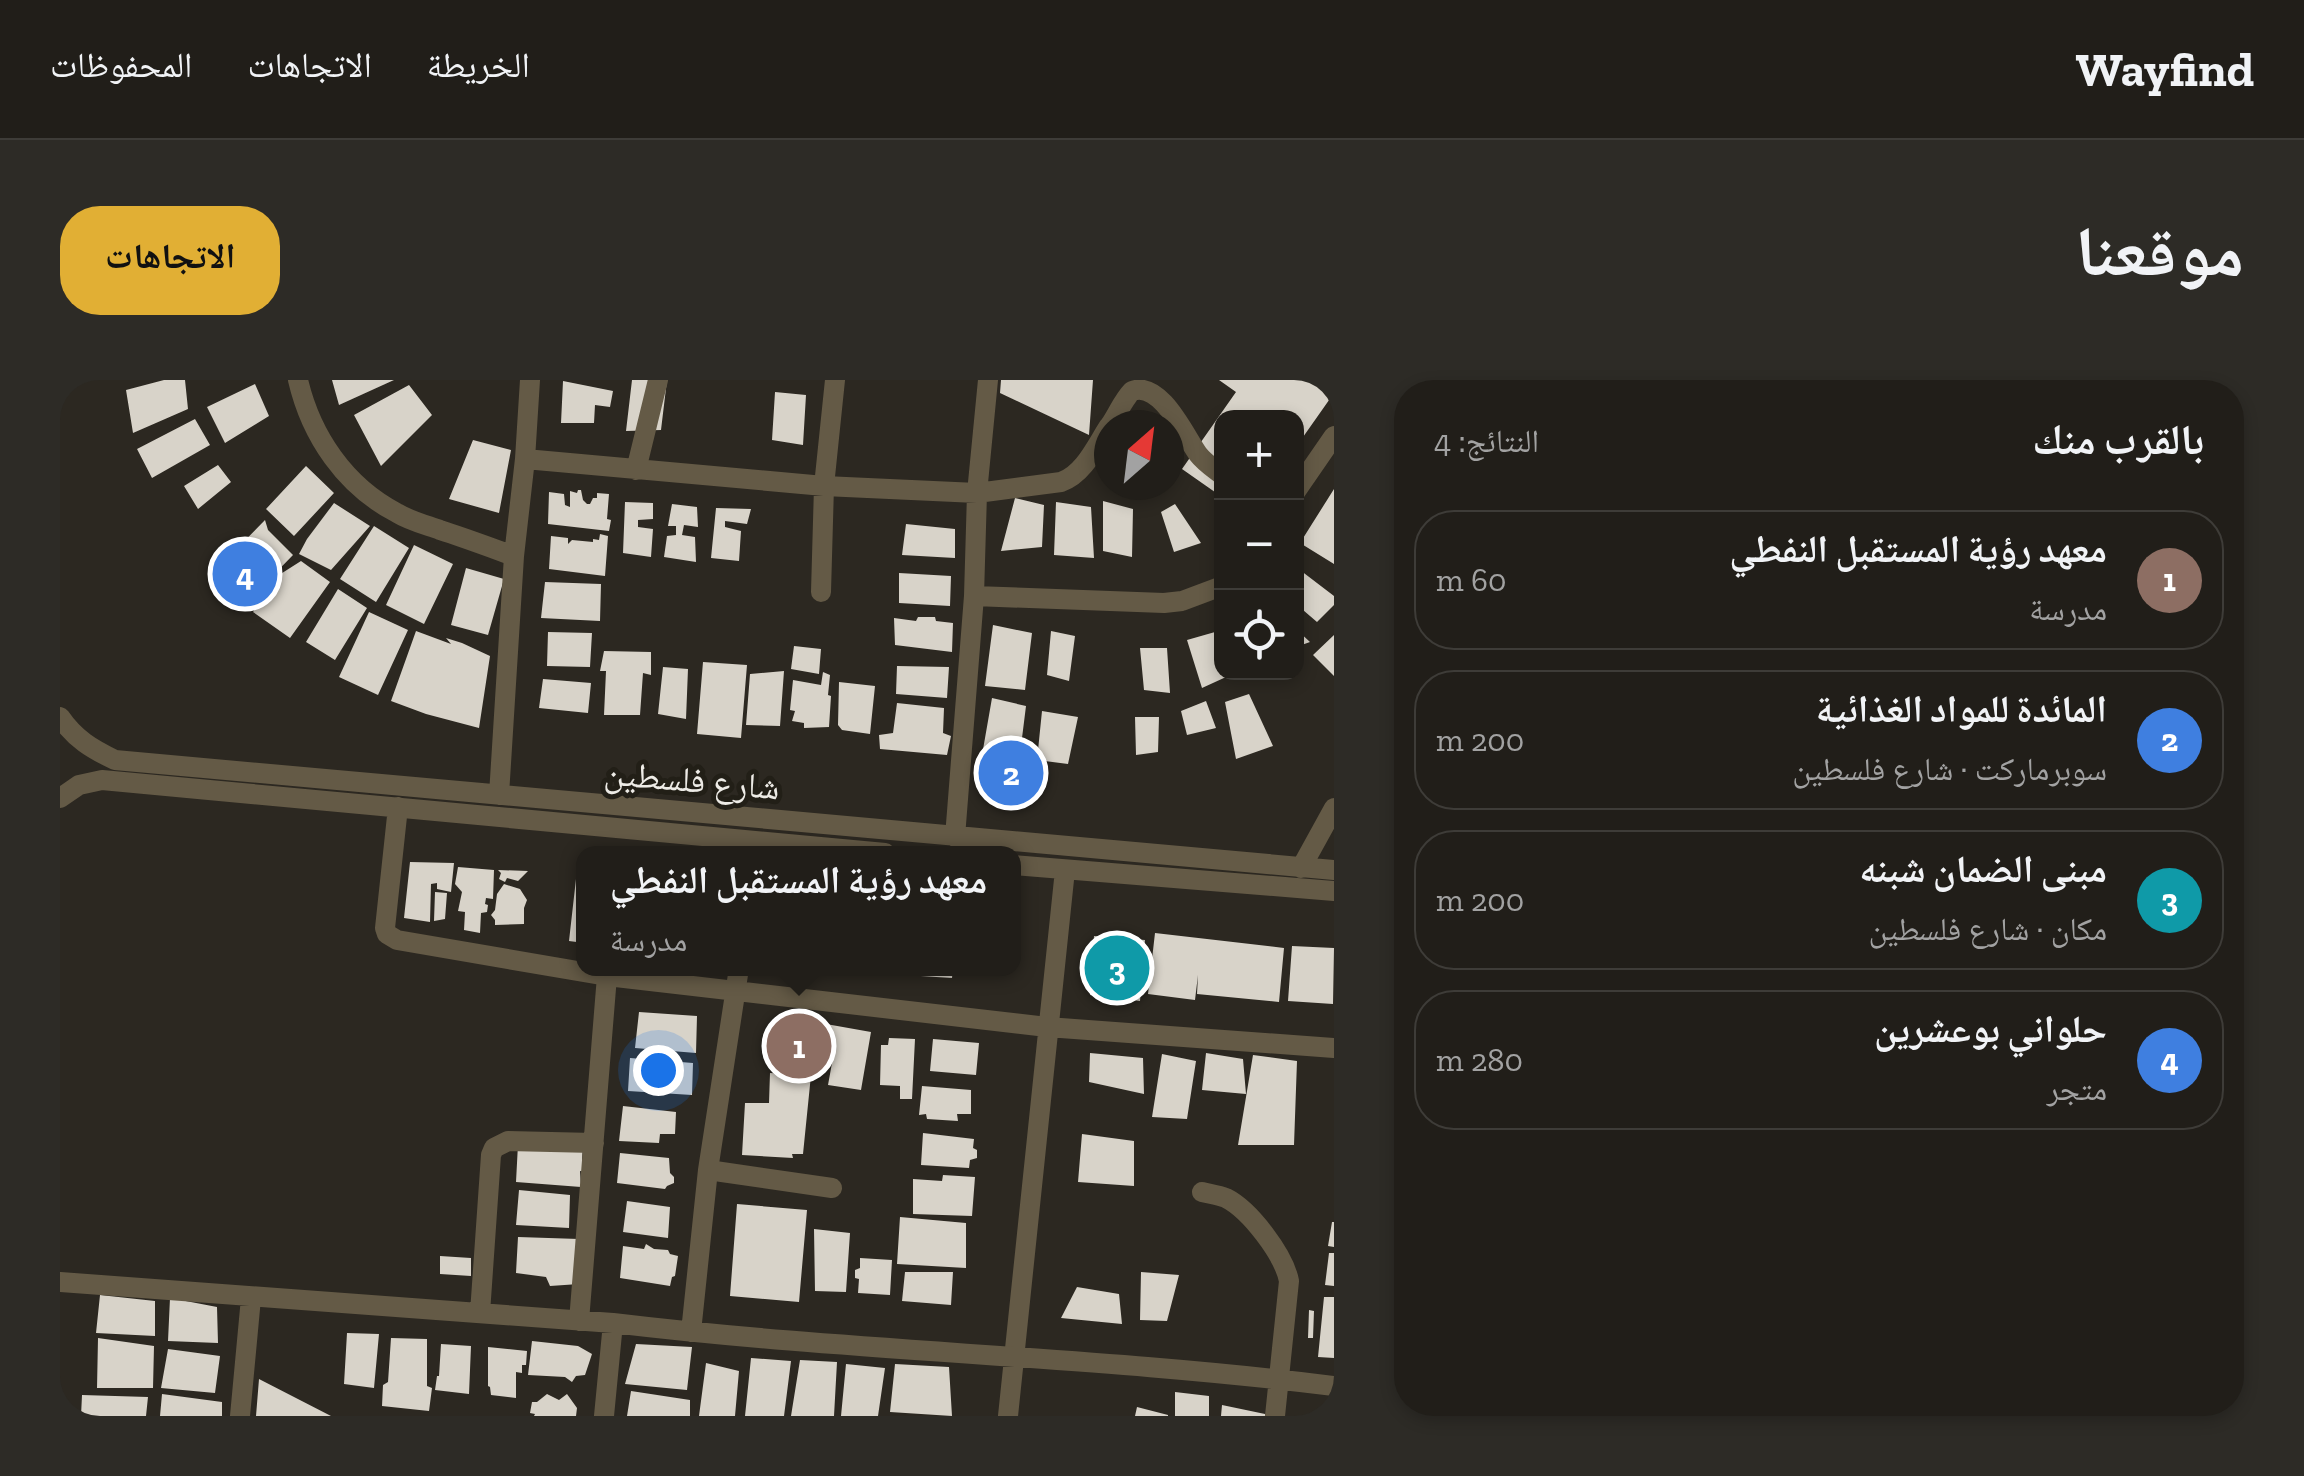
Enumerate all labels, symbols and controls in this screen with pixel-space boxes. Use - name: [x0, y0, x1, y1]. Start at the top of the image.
- text: Wayfind: [2076, 41, 2254, 98]
- text: المحفوظات: [50, 44, 192, 86]
- text: الاتجاهات: [247, 44, 372, 86]
- text: الخريطة: [427, 44, 530, 86]
- button: الاتجاهات: [60, 206, 280, 315]
- text: موقعنا: [2075, 210, 2244, 294]
- north arrow: [1094, 410, 1184, 500]
- map controls: [1214, 410, 1304, 680]
- button: +: [1214, 410, 1304, 500]
- text: بالقرب منك: [2032, 414, 2204, 465]
- text: النتائج: 4: [1434, 422, 1539, 460]
- button: −: [1214, 500, 1304, 590]
- text: معهد رؤية المستقبل النفطي: [1729, 526, 2107, 572]
- pin: 4: [212, 536, 278, 612]
- text: 60 m: [1436, 561, 1506, 599]
- text: 1: [2163, 561, 2176, 599]
- button: locate: [1214, 590, 1304, 680]
- text: مدرسة: [2029, 590, 2107, 628]
- text: المائدة للمواد الغذائية: [1816, 686, 2107, 732]
- text: 200 m: [1436, 721, 1524, 759]
- text: 2: [2161, 721, 2178, 759]
- pin: 2: [978, 736, 1044, 810]
- text: سوبرماركت · شارع فلسطين: [1792, 750, 2107, 788]
- street label: شارع فلسطين: [602, 751, 782, 810]
- popup: [576, 846, 1021, 976]
- text: مبنى الضمان شبنه: [1859, 846, 2107, 892]
- text: معهد رؤية المستقبل النفطي: [610, 857, 987, 903]
- text: 200 m: [1436, 881, 1524, 919]
- text: 3: [2161, 881, 2178, 919]
- text: مكان · شارع فلسطين: [1868, 910, 2107, 948]
- text: مدرسة: [610, 921, 687, 959]
- pin: 3: [1084, 930, 1150, 1006]
- text: حلواني بوعشرين: [1874, 1006, 2107, 1052]
- pin: 1: [766, 1008, 832, 1084]
- text: 280 m: [1436, 1041, 1523, 1079]
- text: 4: [2160, 1041, 2179, 1079]
- your location: [633, 1045, 684, 1096]
- text: متجر: [2047, 1070, 2107, 1108]

